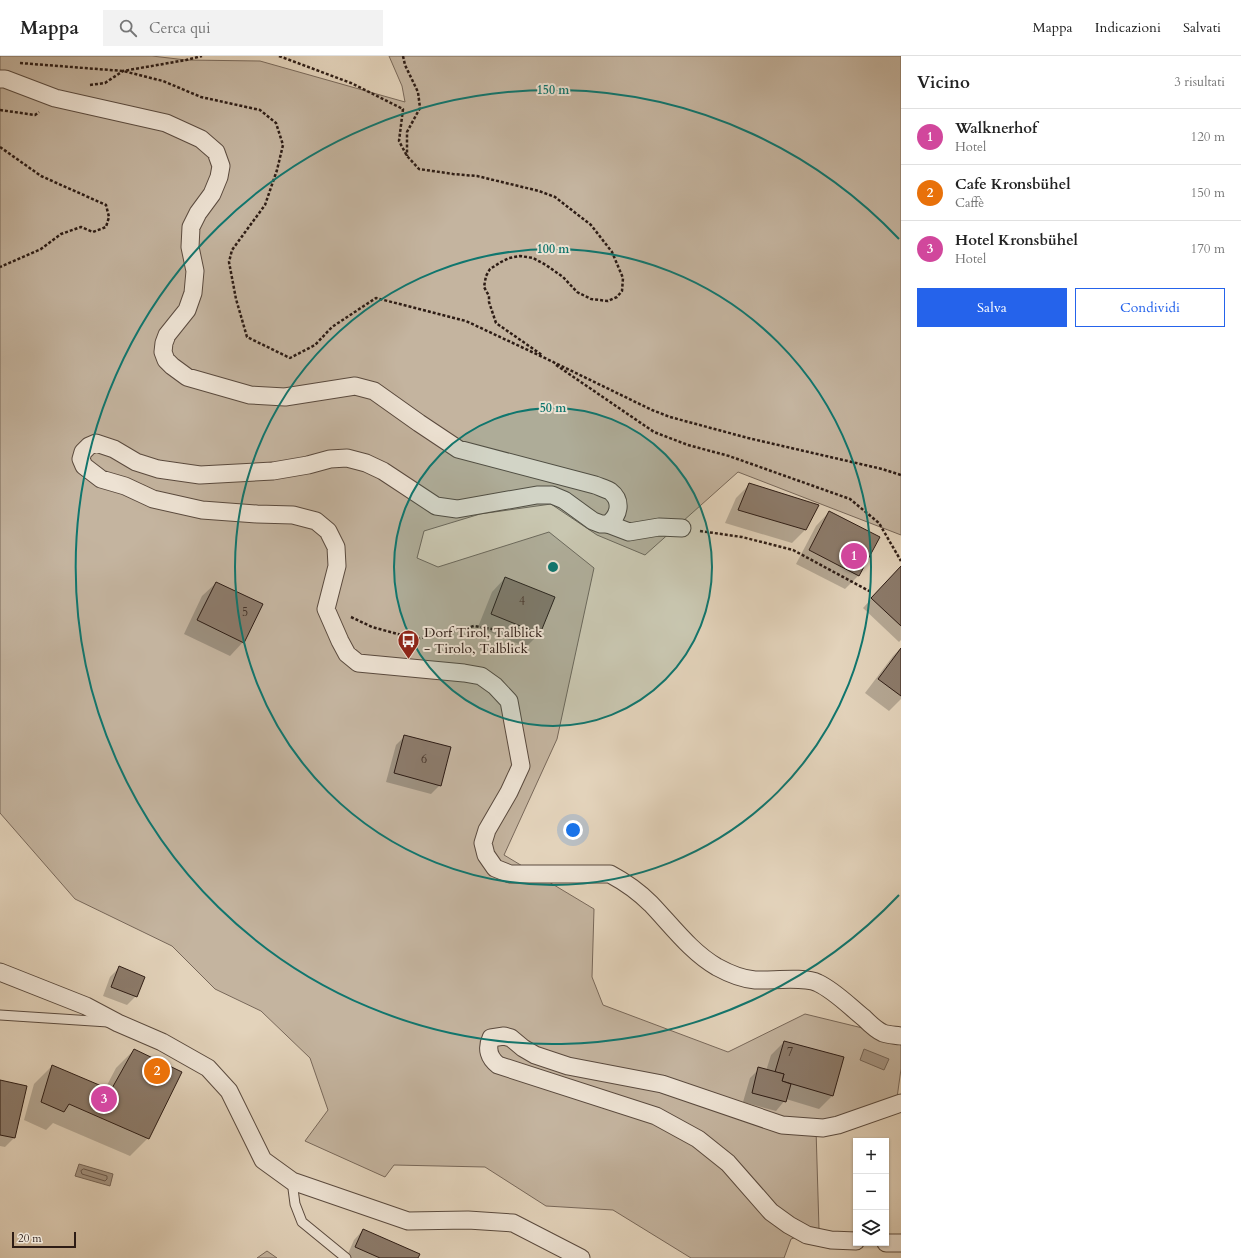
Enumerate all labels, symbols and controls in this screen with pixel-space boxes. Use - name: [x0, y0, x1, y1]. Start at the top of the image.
- search box: [103, 10, 383, 46]
- text: Mappa: [20, 15, 79, 41]
- icon: search: [117, 17, 139, 39]
- text: Cerca qui: [149, 18, 211, 38]
- text: Mappa: [1032, 18, 1073, 37]
- text: Indicazioni: [1095, 18, 1161, 37]
- text: Salvati: [1183, 18, 1221, 37]
- text: Vicino: [917, 71, 970, 94]
- text: 3 risultati: [1174, 73, 1225, 91]
- text: 150 m: [537, 82, 570, 98]
- text: Walknerhof: [955, 118, 1037, 138]
- text: 1: [927, 128, 933, 146]
- text: 120 m: [1191, 128, 1225, 146]
- text: Hotel: [955, 138, 986, 156]
- text: Cafe Kronsbühel: [955, 174, 1071, 194]
- text: 2: [927, 184, 933, 202]
- text: 150 m: [1191, 184, 1225, 202]
- text: Caffè: [955, 194, 984, 212]
- text: Hotel Kronsbühel: [955, 230, 1078, 250]
- text: 3: [927, 240, 933, 258]
- text: 170 m: [1191, 240, 1225, 258]
- text: 100 m: [537, 241, 570, 257]
- text: Hotel: [955, 250, 986, 268]
- button: Salva: [917, 288, 1067, 327]
- button: Condividi: [1075, 288, 1225, 327]
- text: 50 m: [540, 400, 567, 416]
- pin: 1: [841, 541, 867, 571]
- centre of rings: [546, 560, 560, 574]
- house number: 4: [519, 593, 525, 609]
- house number: 5: [242, 604, 248, 620]
- place label: Dorf Tirol, Talblick - Tirolo, Talblick: [424, 623, 543, 658]
- bus stop icon: Dorf Tirol, Talblick - Tirolo, Talblick: [396, 627, 422, 660]
- house number: 6: [421, 751, 427, 767]
- your location: [563, 820, 583, 840]
- house number: 7: [787, 1044, 793, 1060]
- pin: 2: [144, 1056, 170, 1086]
- pin: 3: [91, 1084, 117, 1114]
- map controls: [853, 1138, 889, 1246]
- button: +: [853, 1138, 889, 1174]
- button: −: [853, 1174, 889, 1210]
- button: layers: [853, 1210, 889, 1246]
- scale bar: [12, 1230, 76, 1249]
- text: 20 m: [18, 1231, 42, 1246]

